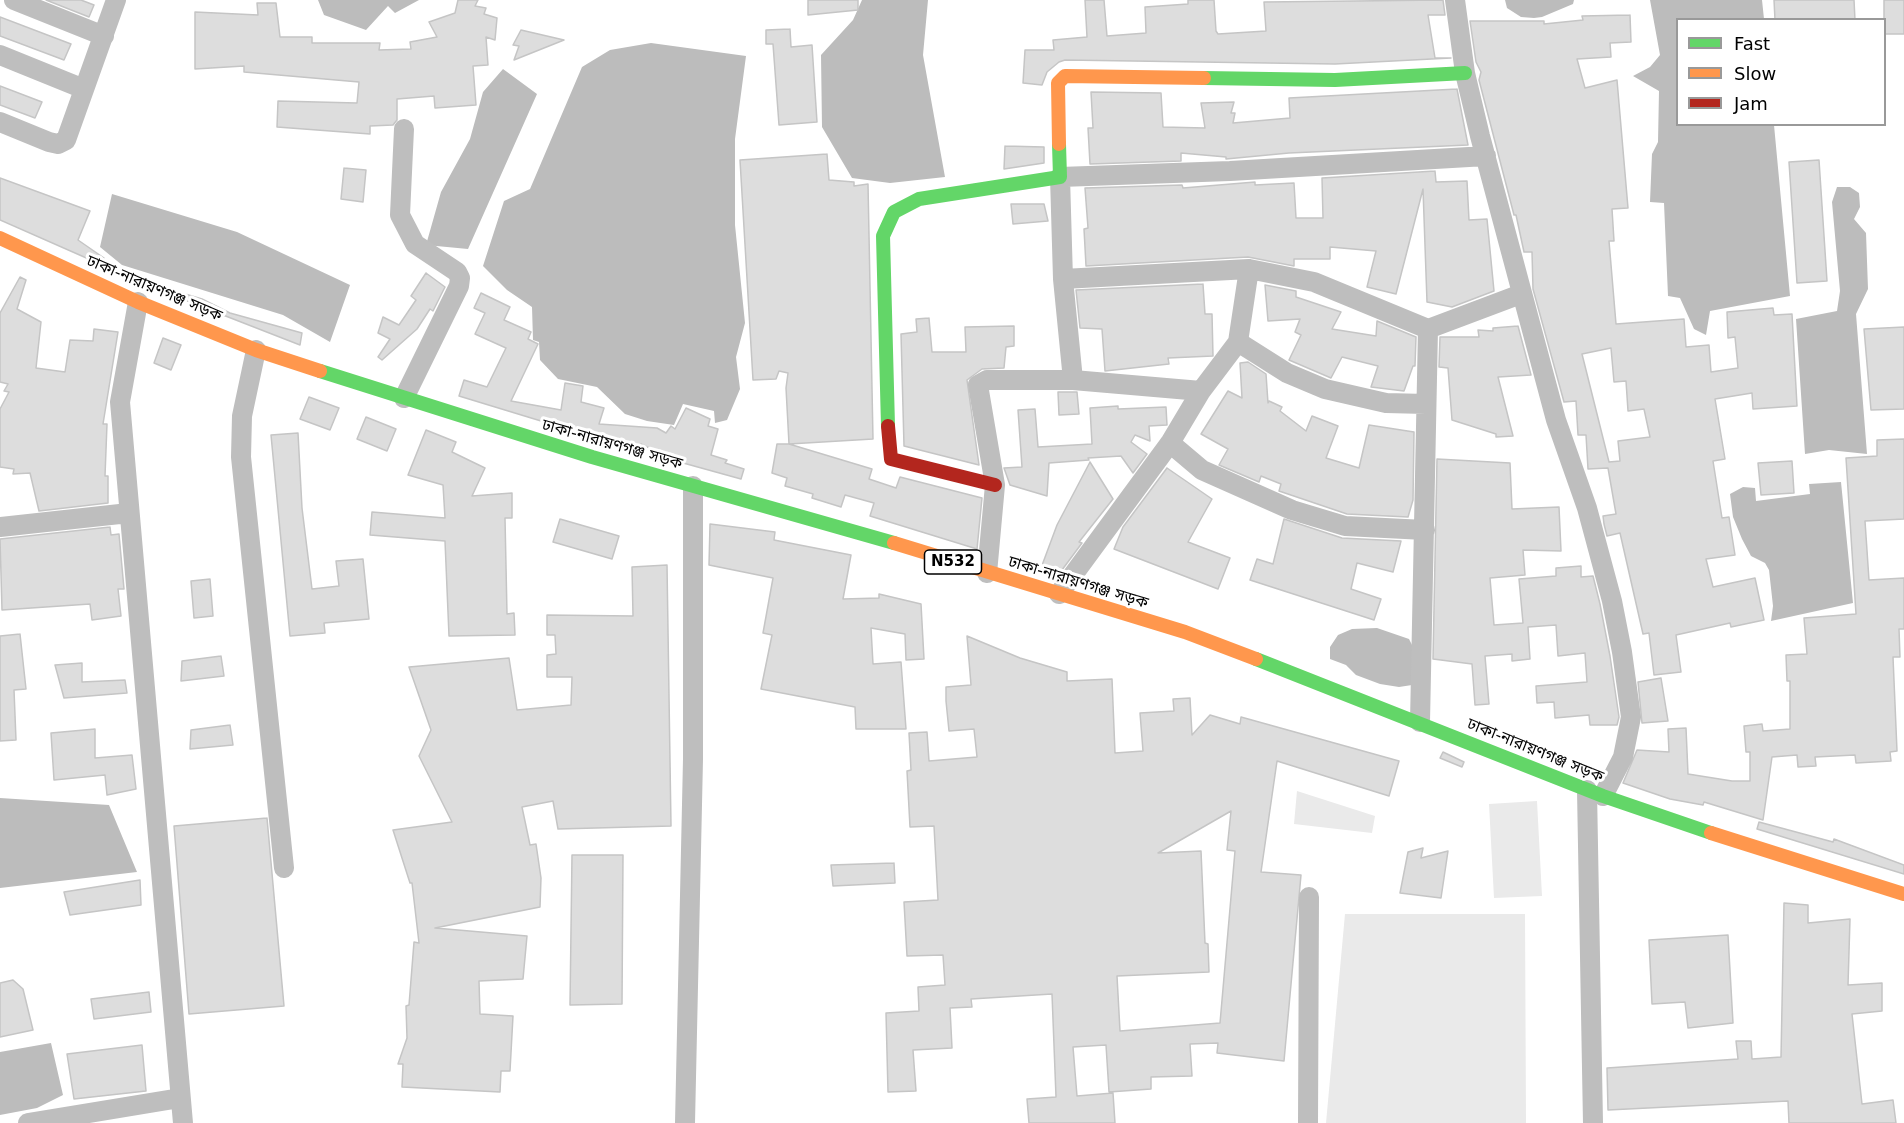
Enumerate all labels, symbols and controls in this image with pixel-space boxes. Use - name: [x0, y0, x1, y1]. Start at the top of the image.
- legend: [1676, 18, 1886, 126]
- text: Fast: [1734, 33, 1770, 54]
- text: Slow: [1734, 63, 1776, 84]
- text: Jam: [1734, 93, 1768, 114]
- street label: ঢাকা-নারায়ণগঞ্জ সড়ক: [83, 252, 225, 326]
- street label: ঢাকা-নারায়ণগঞ্জ সড়ক: [539, 416, 685, 474]
- road number: N532: [924, 550, 982, 574]
- street label: ঢাকা-নারায়ণগঞ্জ সড়ক: [1006, 553, 1150, 613]
- street label: ঢাকা-নারায়ণগঞ্জ সড়ক: [1464, 715, 1606, 787]

